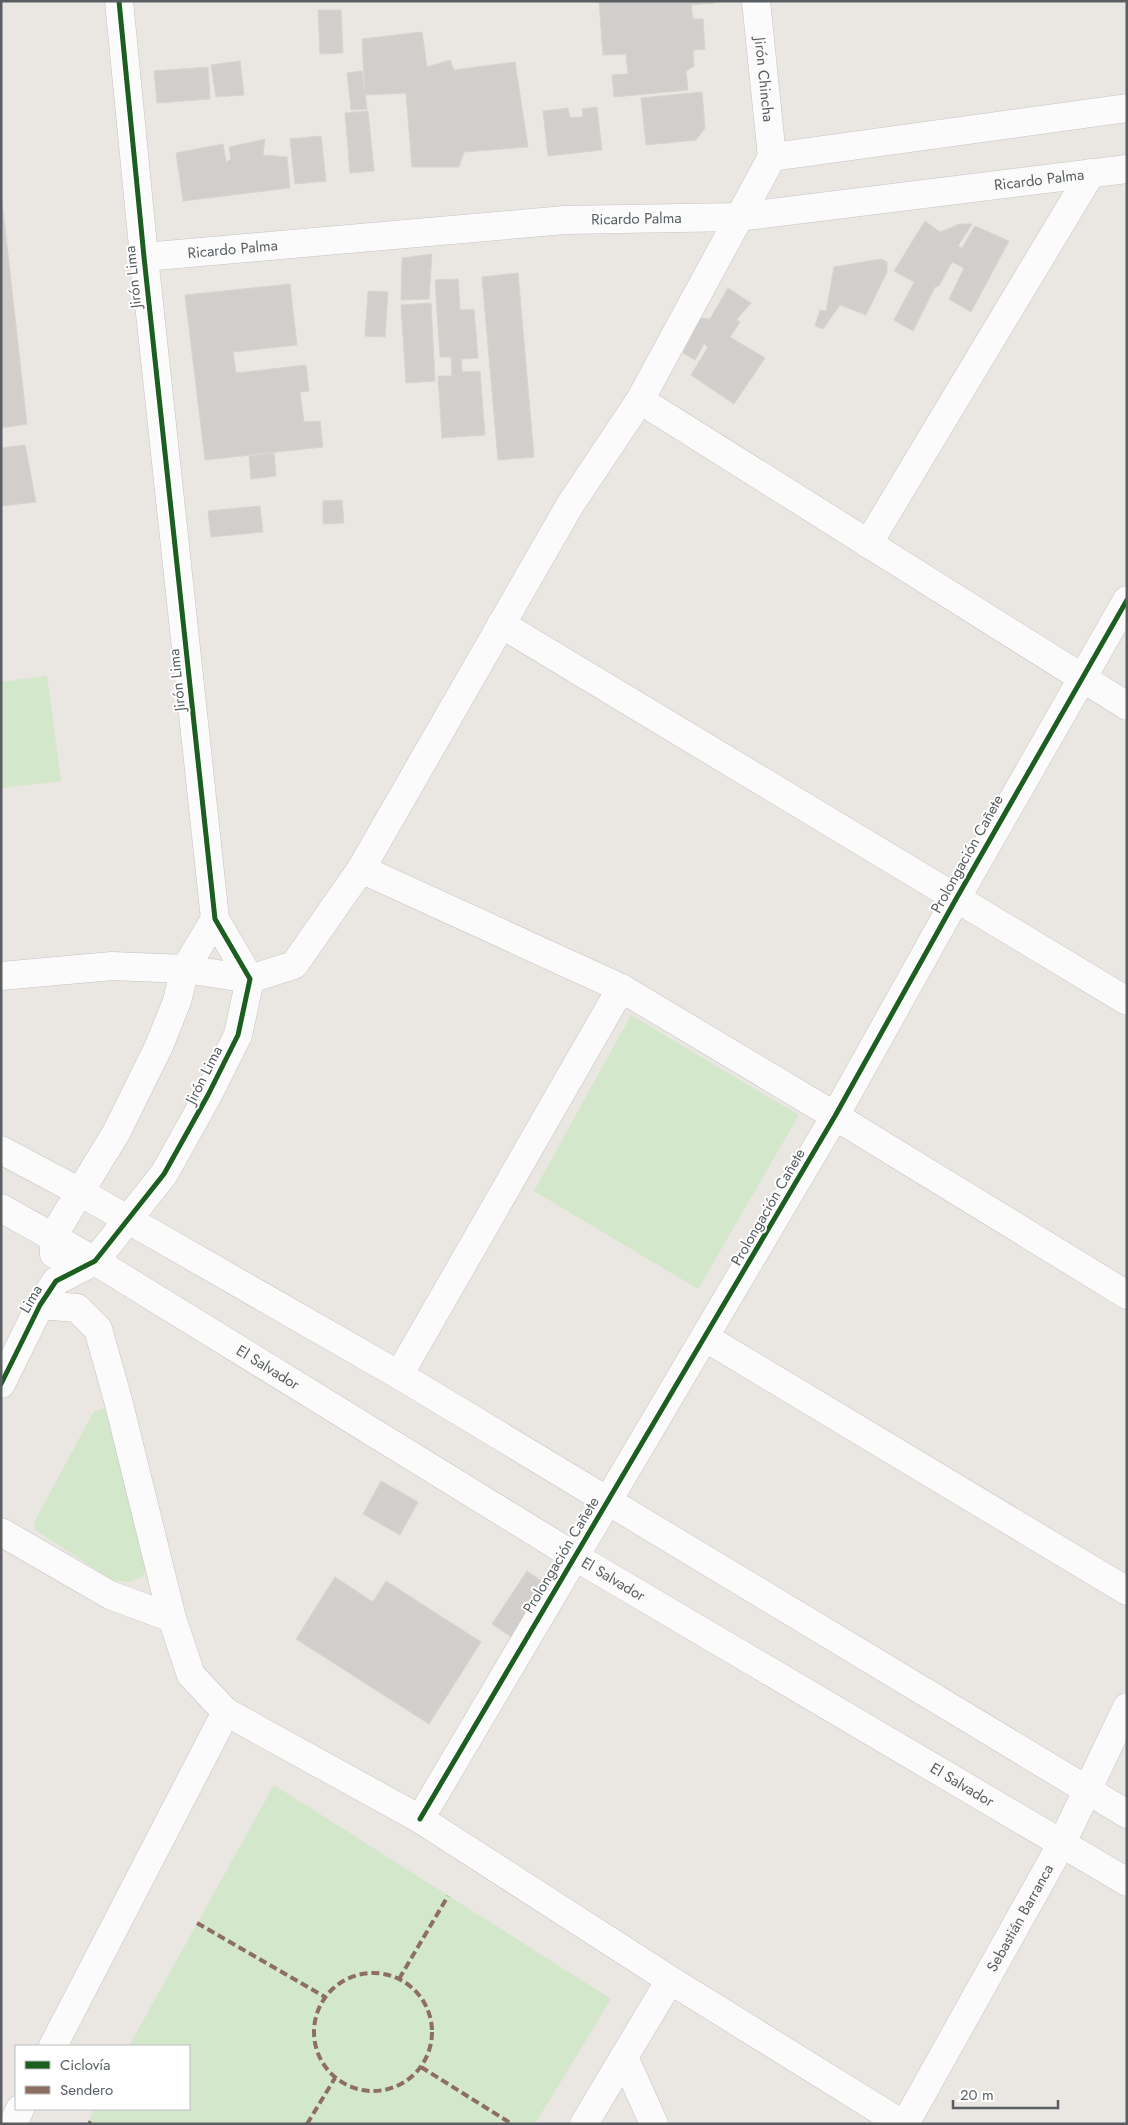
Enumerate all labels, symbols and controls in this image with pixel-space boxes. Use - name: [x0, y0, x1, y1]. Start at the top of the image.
- street label: Jirón Chincha: [749, 34, 779, 123]
- street label: Ricardo Palma: [993, 163, 1085, 196]
- street label: Ricardo Palma: [591, 207, 682, 231]
- street label: Ricardo Palma: [187, 234, 279, 264]
- street label: Jirón Lima: [119, 245, 147, 311]
- street label: Jirón Lima: [163, 648, 191, 714]
- street label: Prolongación Cañete: [925, 791, 1009, 917]
- street label: Jirón Lima: [179, 1042, 228, 1110]
- street label: Prolongación Cañete: [725, 1144, 811, 1270]
- street label: Lima: [14, 1281, 48, 1317]
- street label: El Salvador: [232, 1340, 305, 1396]
- street label: Prolongación Cañete: [517, 1492, 605, 1617]
- street label: El Salvador: [577, 1552, 650, 1607]
- street label: El Salvador: [926, 1757, 999, 1813]
- street label: Sebastián Barranca: [981, 1860, 1059, 1976]
- legend: [15, 2045, 190, 2110]
- text: Ciclovía: [60, 2054, 110, 2076]
- scale bar: [953, 2078, 1058, 2110]
- text: Sendero: [60, 2079, 113, 2101]
- text: 20 m: [960, 2084, 994, 2106]

